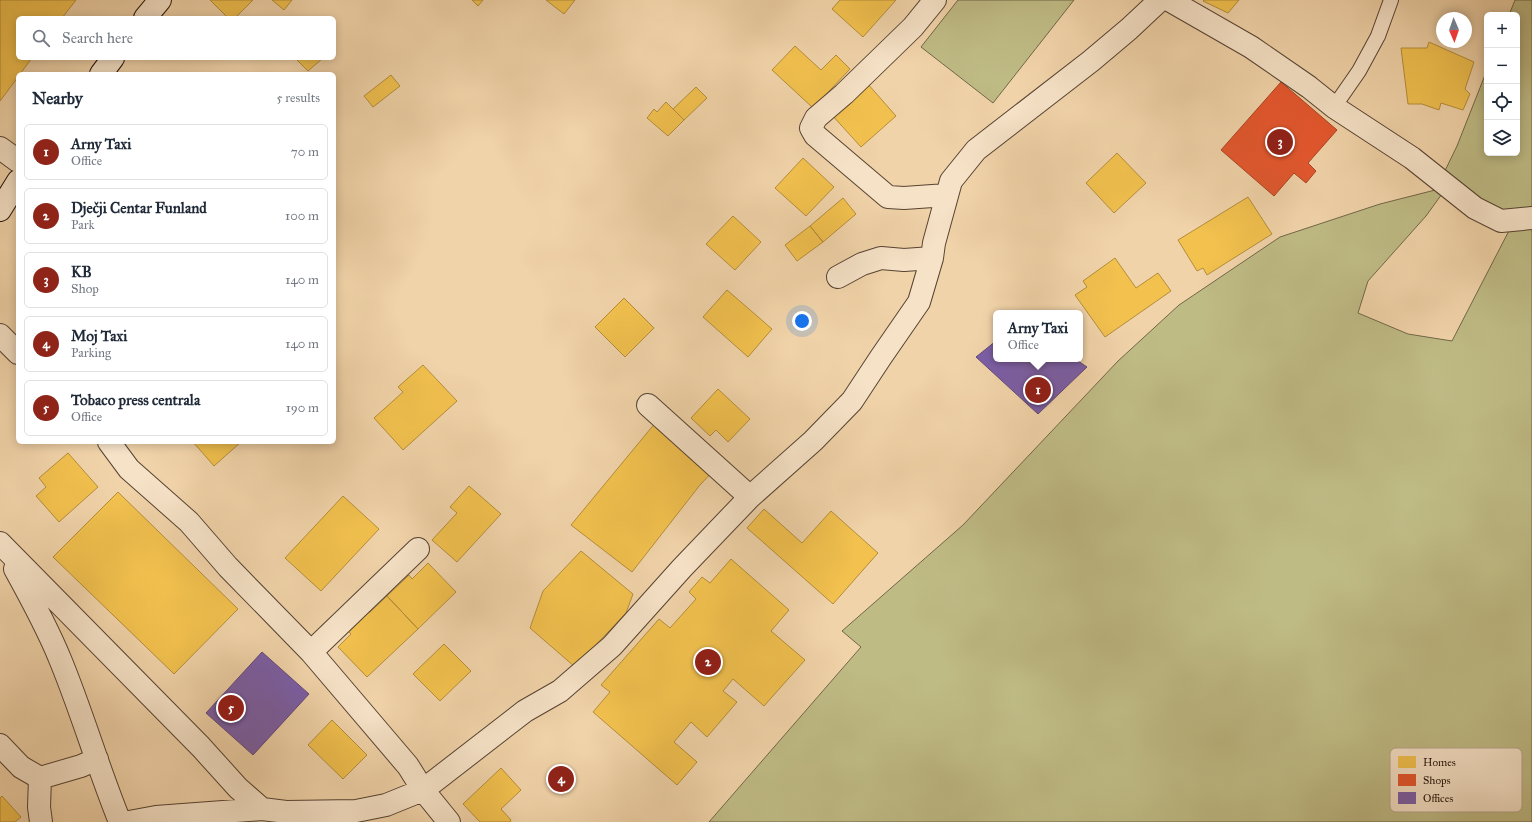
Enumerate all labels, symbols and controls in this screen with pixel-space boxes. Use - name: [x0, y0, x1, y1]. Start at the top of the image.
- north arrow: [1436, 12, 1472, 48]
- map controls: [1484, 12, 1520, 156]
- button: +: [1484, 12, 1520, 48]
- search box: [16, 16, 336, 60]
- icon: search: [30, 27, 52, 49]
- text: Search here: [62, 29, 133, 47]
- button: −: [1484, 48, 1520, 84]
- button: locate: [1484, 84, 1520, 120]
- text: Nearby: [32, 88, 83, 109]
- text: 5 results: [276, 90, 320, 106]
- button: layers: [1484, 120, 1520, 156]
- pin: 3: [1267, 127, 1293, 157]
- text: Arny Taxi: [71, 135, 131, 153]
- text: 1: [43, 144, 49, 160]
- text: 70 m: [291, 144, 319, 160]
- text: Office: [71, 153, 102, 169]
- text: Dječji Centar Funland: [71, 199, 207, 217]
- text: 2: [43, 208, 49, 224]
- text: 100 m: [285, 208, 319, 224]
- text: Park: [71, 217, 95, 233]
- text: KB: [71, 263, 92, 281]
- text: 3: [43, 272, 49, 288]
- text: 140 m: [285, 272, 319, 288]
- text: Shop: [71, 281, 99, 297]
- popup: [993, 310, 1083, 362]
- your location: [792, 311, 812, 331]
- text: Arny Taxi: [1008, 319, 1068, 337]
- text: Moj Taxi: [71, 327, 127, 345]
- text: 4: [42, 336, 50, 352]
- text: 140 m: [285, 336, 319, 352]
- text: Office: [1008, 337, 1039, 353]
- text: Parking: [71, 345, 111, 361]
- pin: 1: [1025, 375, 1051, 405]
- text: Tobaco press centrala: [71, 391, 200, 409]
- text: 5: [43, 400, 49, 416]
- text: 190 m: [286, 400, 319, 416]
- text: Office: [71, 409, 102, 425]
- pin: 2: [695, 647, 721, 677]
- pin: 5: [218, 693, 244, 723]
- legend: [1390, 748, 1522, 812]
- text: Homes: [1423, 756, 1456, 769]
- pin: 4: [548, 764, 574, 794]
- text: Shops: [1423, 774, 1451, 787]
- text: Offices: [1423, 792, 1453, 805]

